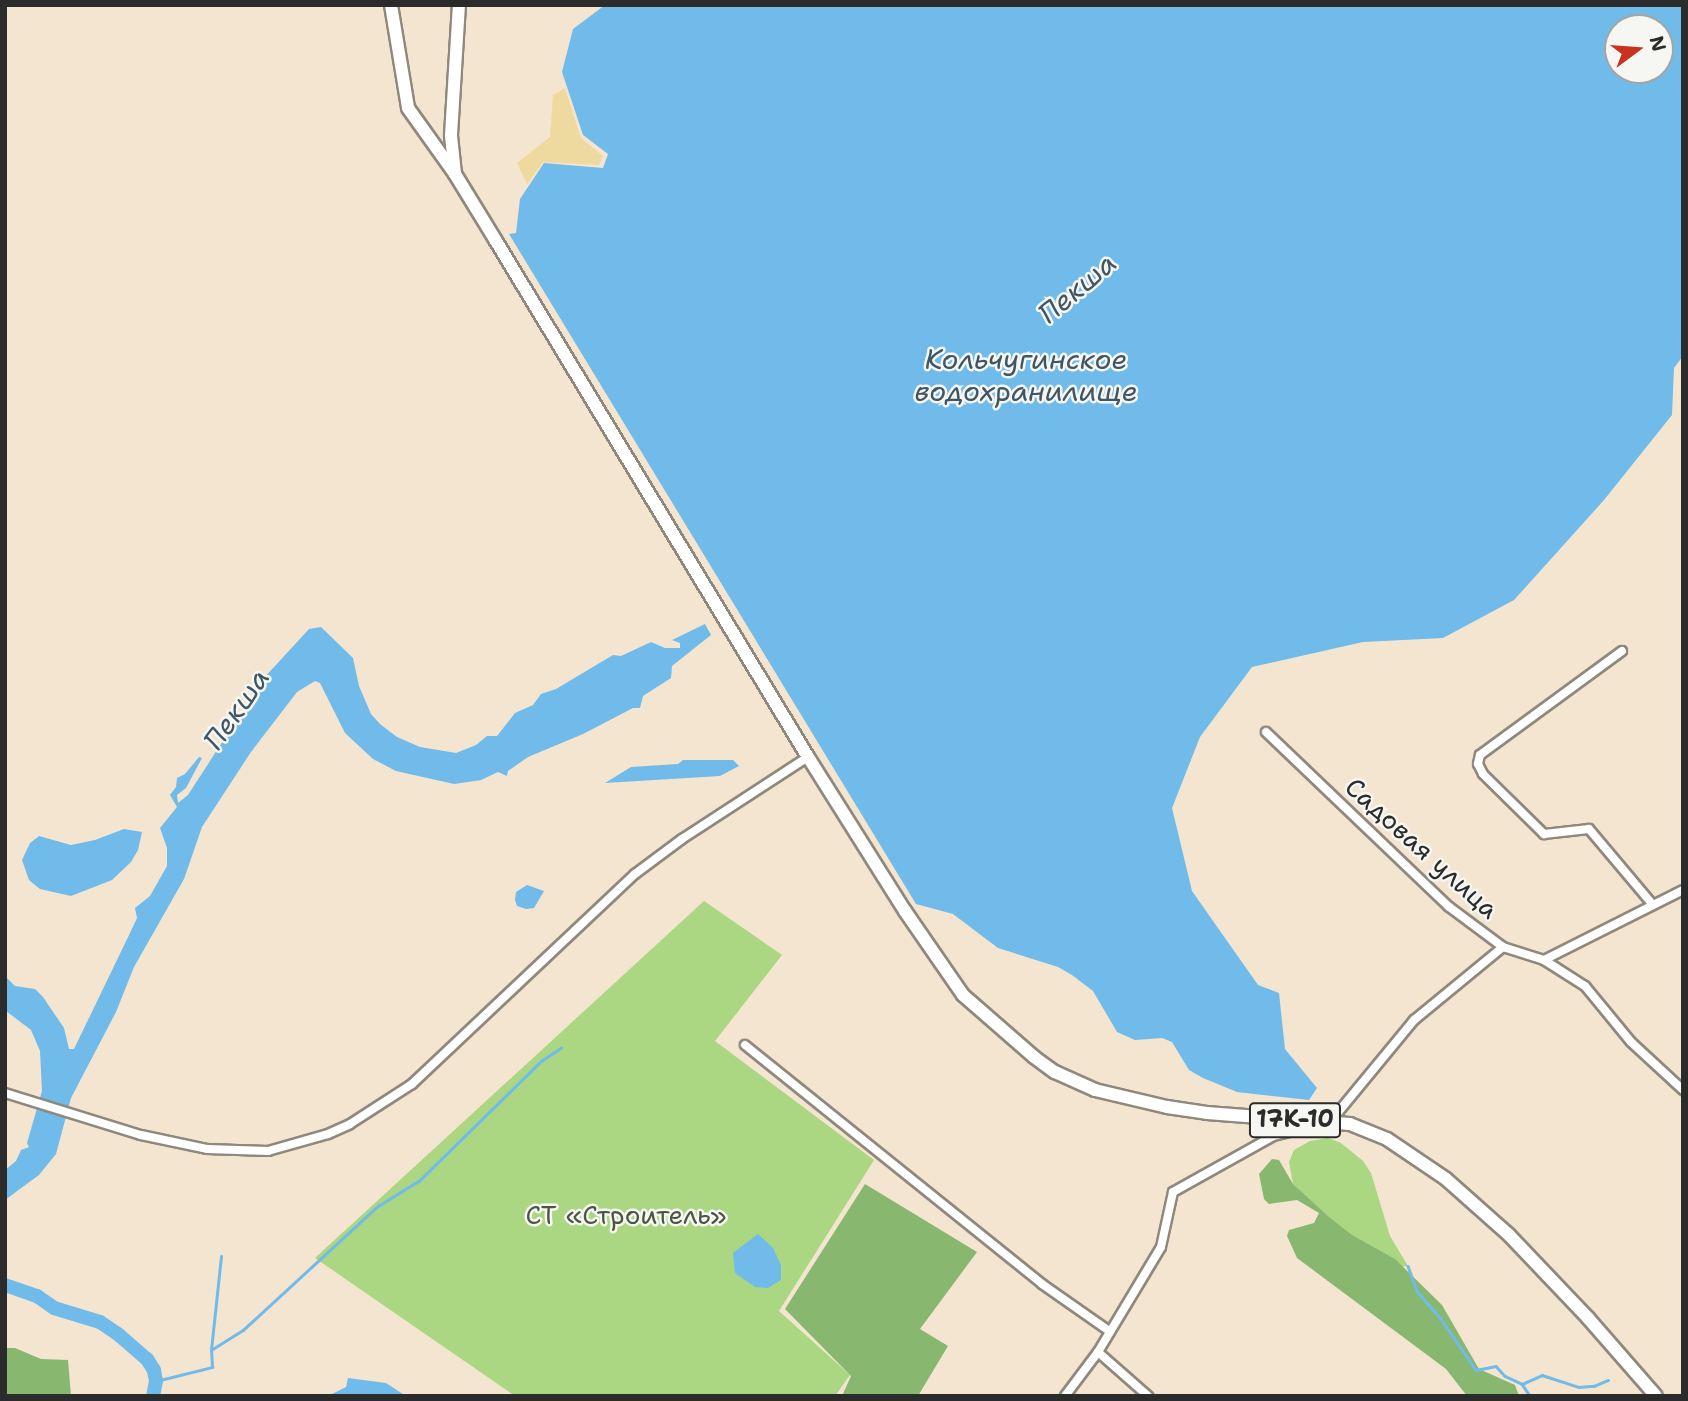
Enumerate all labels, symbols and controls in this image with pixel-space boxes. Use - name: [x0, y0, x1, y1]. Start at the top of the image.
- north arrow: [1604, 14, 1674, 84]
- text: N: [1644, 33, 1672, 54]
- water label: Пекша: [1031, 246, 1123, 330]
- water label: Кольчугинское водохранилище: [914, 342, 1138, 408]
- water label: Пекша: [196, 662, 276, 756]
- street label: Садовая улица: [1339, 771, 1505, 925]
- road number: 17К-10: [1248, 1100, 1342, 1140]
- park label: СТ «Строитель»: [525, 1199, 727, 1231]

